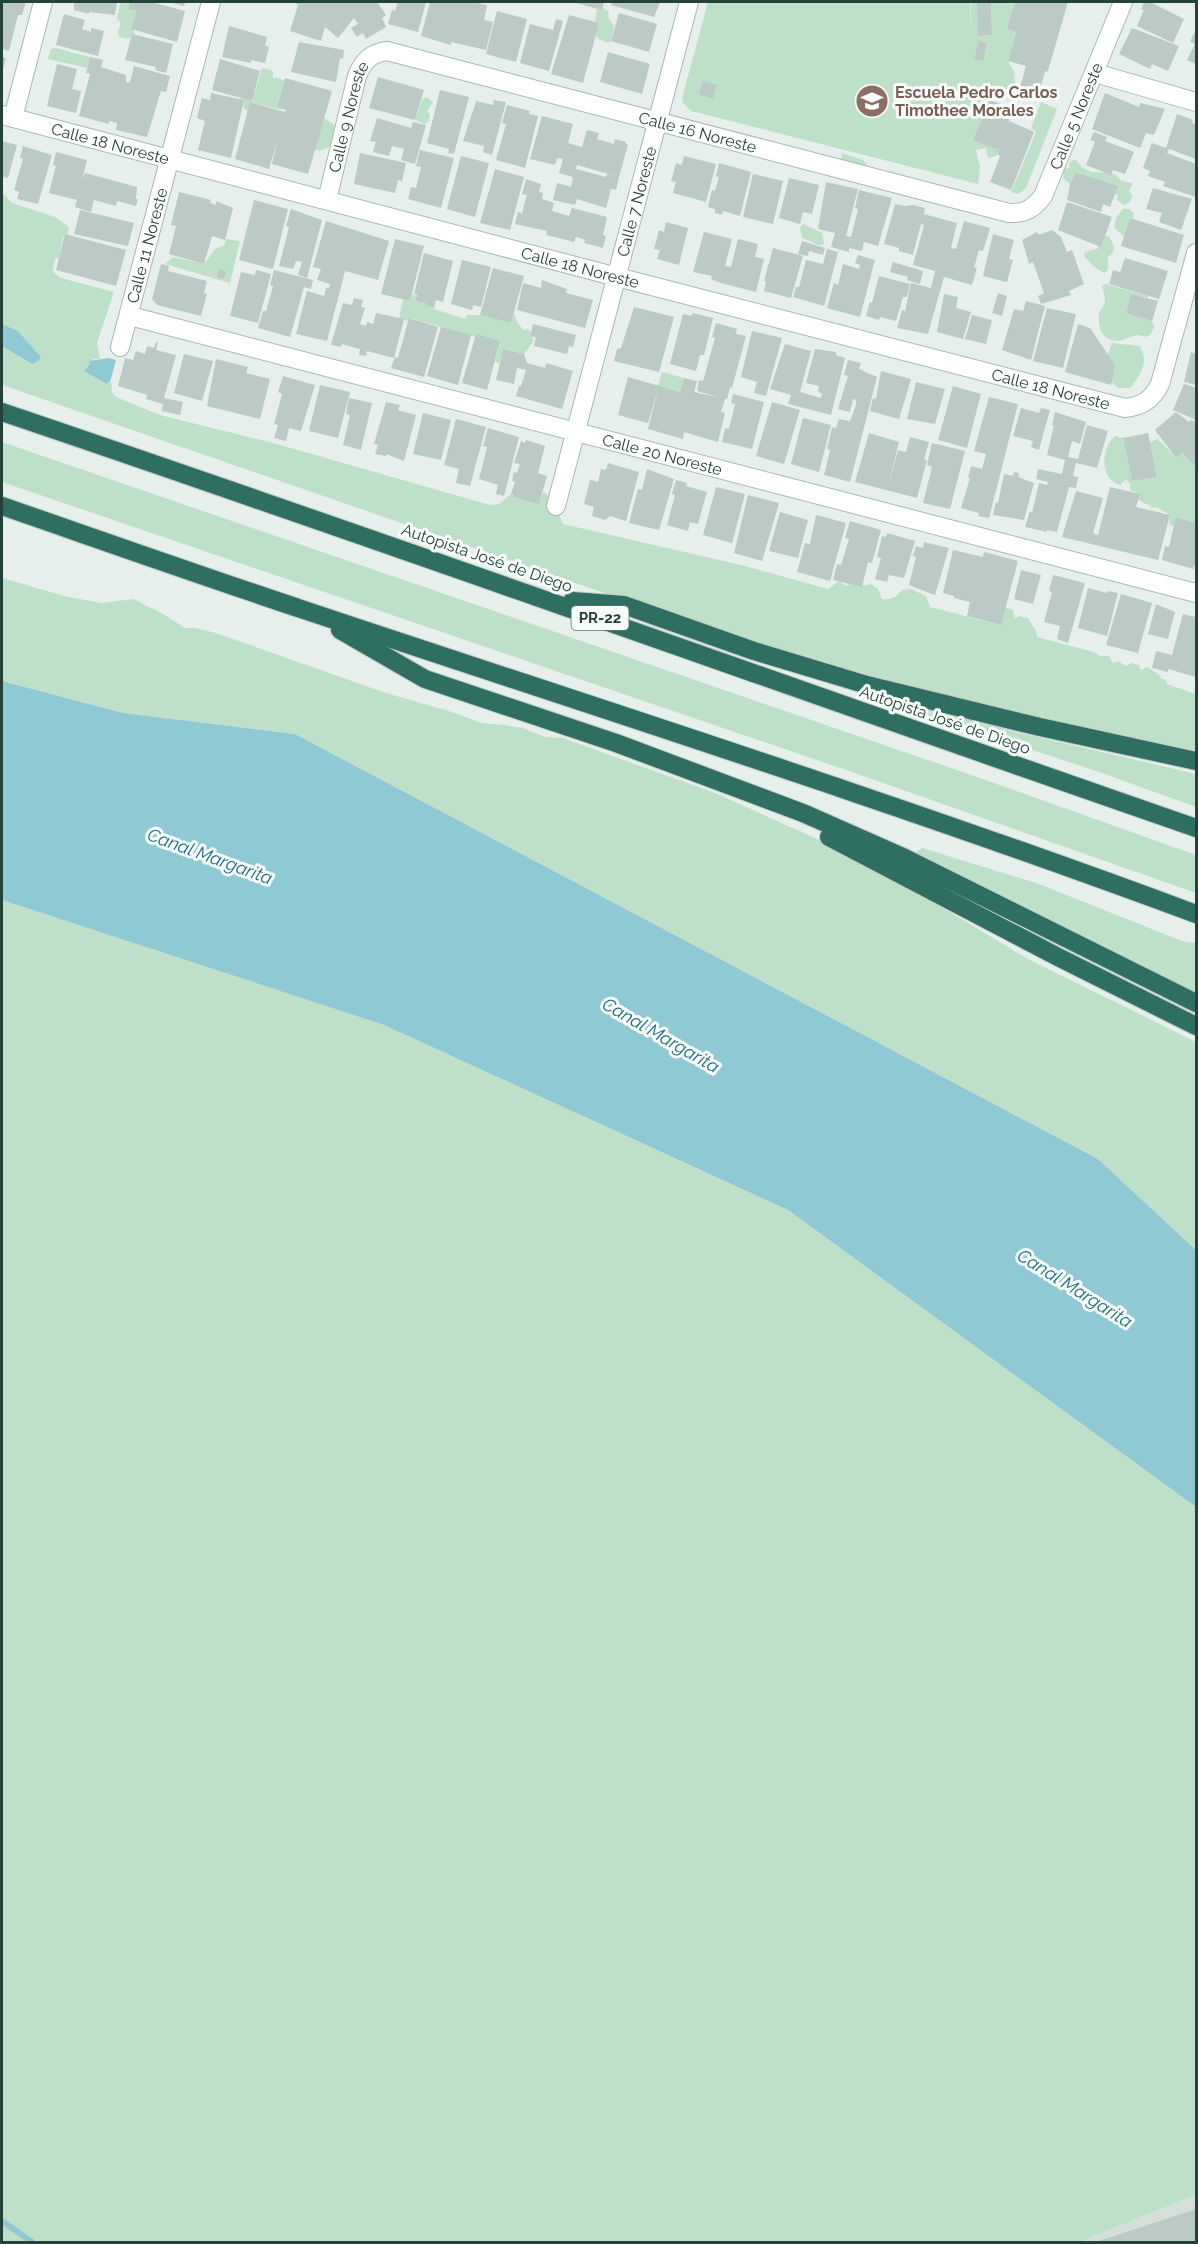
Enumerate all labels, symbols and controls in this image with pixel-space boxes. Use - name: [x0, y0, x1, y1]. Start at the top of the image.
- street label: Calle 9 Noreste: [325, 57, 372, 174]
- street label: Calle 5 Noreste: [1046, 60, 1106, 172]
- school or university icon: Escuela Pedro Carlos Timothee Morales: [854, 83, 890, 119]
- place label: Escuela Pedro Carlos Timothee Morales: [895, 83, 1058, 120]
- street label: Calle 16 Noreste: [637, 107, 759, 156]
- street label: Calle 18 Noreste: [49, 119, 171, 168]
- street label: Calle 7 Noreste: [613, 144, 660, 259]
- street label: Calle 11 Noreste: [122, 186, 171, 305]
- street label: Calle 18 Noreste: [519, 243, 641, 292]
- street label: Calle 18 Noreste: [990, 365, 1112, 413]
- street label: Calle 20 Noreste: [600, 430, 724, 479]
- street label: Autopista José de Diego: [399, 520, 575, 596]
- road number: PR-22: [572, 606, 628, 630]
- street label: Autopista José de Diego: [857, 682, 1033, 758]
- water label: Canal Margarita: [145, 824, 276, 888]
- water label: Canal Margarita: [599, 993, 723, 1077]
- water label: Canal Margarita: [1014, 1244, 1137, 1332]

